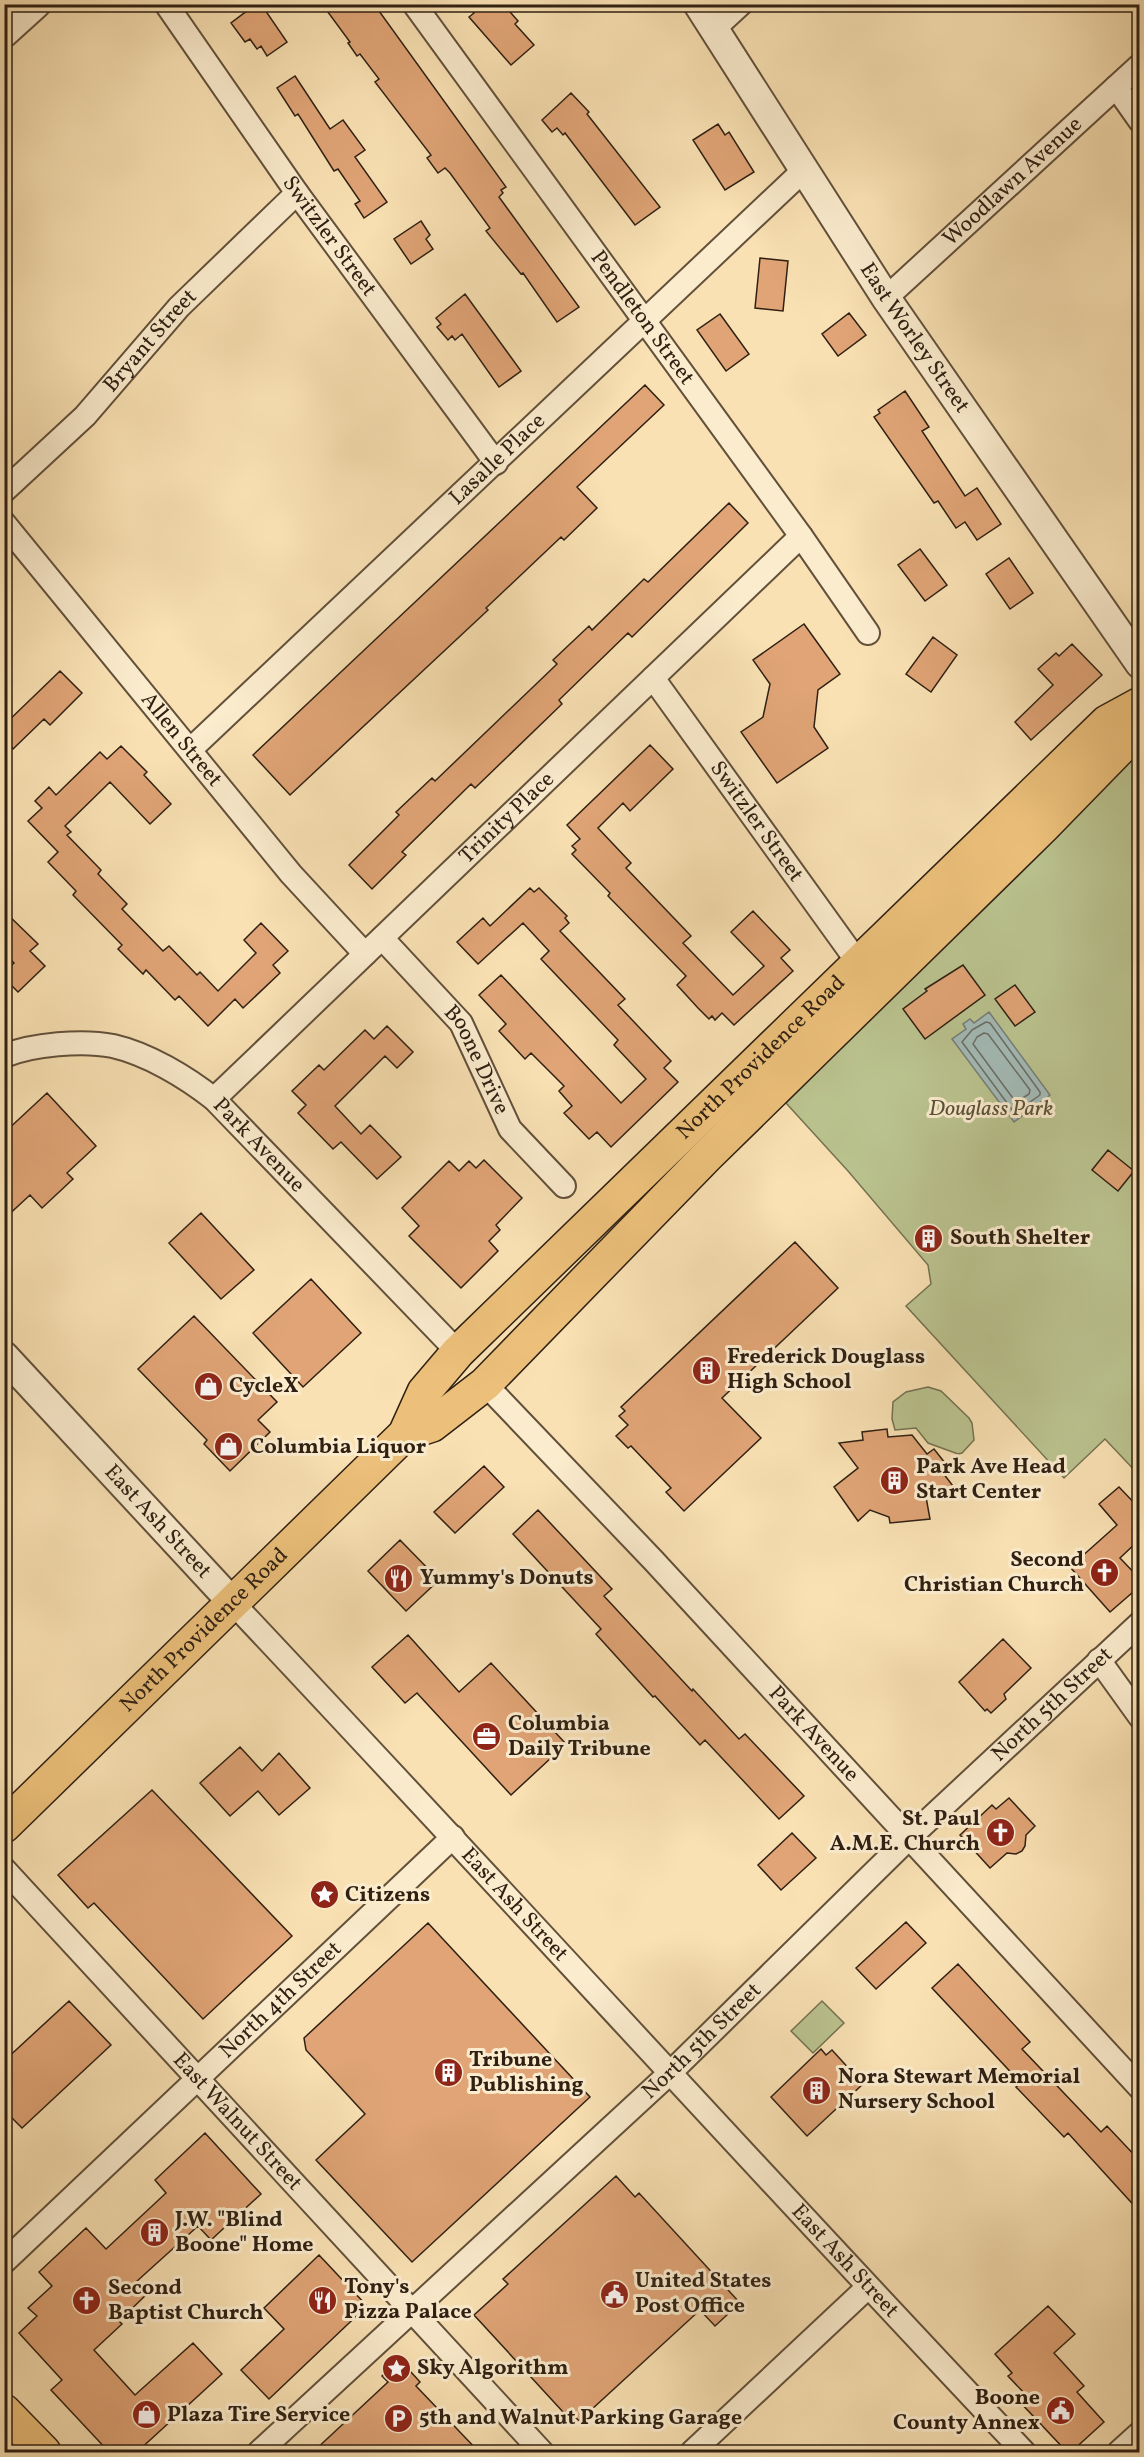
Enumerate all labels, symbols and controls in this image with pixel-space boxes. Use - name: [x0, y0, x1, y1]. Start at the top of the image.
- street label: Woodlawn Avenue: [936, 110, 1089, 254]
- street label: Switzler Street: [274, 170, 384, 303]
- street label: Pendleton Street: [583, 244, 702, 392]
- street label: East Worley Street: [852, 257, 977, 420]
- street label: Bryant Street: [96, 282, 204, 399]
- street label: Lasalle Place: [442, 406, 553, 513]
- street label: Allen Street: [133, 686, 230, 794]
- street label: Switzler Street: [702, 755, 811, 889]
- street label: Trinity Place: [452, 765, 562, 871]
- street label: North Providence Road: [670, 968, 853, 1147]
- street label: Boone Drive: [436, 998, 517, 1120]
- street label: Park Avenue: [205, 1091, 312, 1200]
- park label: Douglass Park: [929, 1094, 1053, 1125]
- building icon: South Shelter: [913, 1222, 945, 1254]
- place label: South Shelter: [950, 1223, 1091, 1254]
- place label: Frederick Douglass High School: [727, 1342, 925, 1398]
- building icon: Frederick Douglass High School: [690, 1354, 722, 1386]
- shop icon: CycleX: [192, 1370, 224, 1402]
- place label: CycleX: [229, 1371, 299, 1402]
- shop icon: Columbia Liquor: [213, 1431, 245, 1463]
- place label: Columbia Liquor: [250, 1432, 427, 1463]
- place label: Park Ave Head Start Center: [916, 1452, 1066, 1508]
- street label: East Ash Street: [97, 1458, 219, 1586]
- building icon: Park Ave Head Start Center: [879, 1464, 911, 1496]
- street label: North Providence Road: [113, 1541, 295, 1720]
- place label: Second Christian Church: [904, 1545, 1084, 1601]
- church icon: Second Christian Church: [1089, 1557, 1121, 1589]
- restaurant icon: Yummy's Donuts: [383, 1562, 415, 1594]
- place label: Yummy's Donuts: [420, 1563, 594, 1594]
- street label: North 5th Street: [985, 1640, 1120, 1769]
- street label: Park Avenue: [761, 1679, 866, 1789]
- place label: Columbia Daily Tribune: [508, 1709, 651, 1765]
- office icon: Columbia Daily Tribune: [471, 1721, 503, 1753]
- place label: St. Paul A.M.E. Church: [830, 1804, 980, 1860]
- church icon: St. Paul A.M.E. Church: [985, 1816, 1017, 1848]
- street label: East Ash Street: [453, 1841, 576, 1969]
- place icon: Citizens: [308, 1879, 340, 1911]
- place label: Citizens: [345, 1880, 430, 1911]
- street label: North 4th Street: [212, 1934, 349, 2066]
- street label: North 5th Street: [635, 1976, 769, 2107]
- place label: Tribune Publishing: [469, 2045, 584, 2101]
- street label: East Walnut Street: [165, 2046, 309, 2198]
- building icon: Tribune Publishing: [432, 2057, 464, 2089]
- place label: Nora Stewart Memorial Nursery School: [838, 2062, 1080, 2118]
- building icon: Nora Stewart Memorial Nursery School: [801, 2074, 833, 2106]
- street label: East Ash Street: [784, 2197, 906, 2325]
- place label: J.W. "Blind Boone" Home: [174, 2205, 314, 2261]
- building icon: J.W. "Blind Boone" Home: [138, 2217, 170, 2249]
- place label: United States Post Office: [635, 2266, 771, 2322]
- place label: Tony's Pizza Palace: [344, 2272, 472, 2328]
- place label: Second Baptist Church: [108, 2273, 264, 2329]
- public building icon: United States Post Office: [598, 2278, 630, 2310]
- restaurant icon: Tony's Pizza Palace: [307, 2284, 339, 2316]
- church icon: Second Baptist Church: [71, 2285, 103, 2317]
- place icon: Sky Algorithm: [380, 2352, 412, 2384]
- place label: Sky Algorithm: [417, 2353, 568, 2384]
- place label: Boone County Annex: [893, 2383, 1040, 2439]
- public building icon: Boone County Annex: [1045, 2395, 1077, 2427]
- shop icon: Plaza Tire Service: [130, 2399, 162, 2431]
- place label: Plaza Tire Service: [167, 2400, 350, 2431]
- parking icon: 5th and Walnut Parking Garage: [382, 2402, 414, 2434]
- place label: 5th and Walnut Parking Garage: [419, 2403, 742, 2434]

